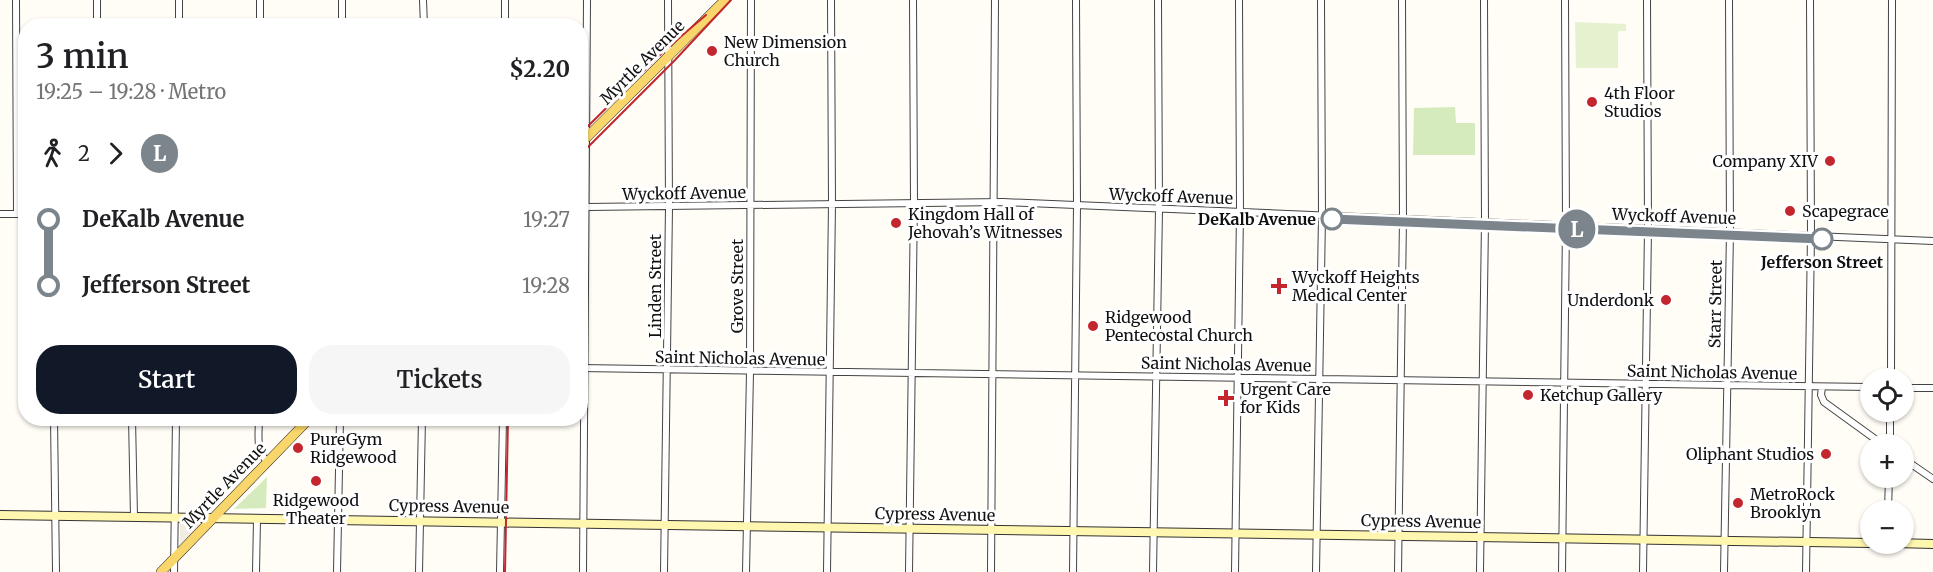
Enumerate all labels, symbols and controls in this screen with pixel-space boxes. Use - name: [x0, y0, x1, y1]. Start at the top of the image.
- street label: Myrtle Avenue: [596, 16, 688, 108]
- place label: New Dimension Church: [724, 32, 847, 70]
- text: 3 min: [36, 36, 129, 77]
- marker: New Dimension Church: [705, 44, 719, 58]
- text: $2.20: [509, 55, 570, 83]
- text: 19:25 – 19:28 · Metro: [36, 79, 226, 104]
- place label: 4th Floor Studios: [1604, 83, 1675, 121]
- marker: 4th Floor Studios: [1585, 95, 1599, 109]
- icon: walk: [36, 137, 69, 170]
- icon: forward: [99, 137, 132, 170]
- text: L: [153, 140, 166, 167]
- text: 2: [78, 141, 90, 166]
- place label: Company XIV: [1713, 151, 1818, 171]
- marker: Company XIV: [1823, 154, 1837, 168]
- street label: Wyckoff Avenue: [621, 182, 746, 204]
- street label: Wyckoff Avenue: [1108, 184, 1233, 208]
- place label: Scapegrace: [1802, 201, 1889, 221]
- place label: Kingdom Hall of Jehovah’s Witnesses: [907, 204, 1063, 242]
- street label: Wyckoff Avenue: [1611, 204, 1736, 228]
- marker: Scapegrace: [1783, 204, 1797, 218]
- text: DeKalb Avenue: [82, 205, 244, 233]
- text: 19:27: [523, 207, 570, 232]
- marker: DeKalb Avenue: [1321, 208, 1343, 230]
- place label: DeKalb Avenue: [1198, 209, 1316, 229]
- line badge: L: [1558, 210, 1596, 248]
- marker: Kingdom Hall of Jehovah’s Witnesses: [889, 216, 903, 230]
- text: L: [1570, 216, 1584, 243]
- marker: Jefferson Street: [1811, 228, 1833, 250]
- street label: Linden Street: [645, 233, 665, 338]
- street label: Grove Street: [727, 238, 747, 333]
- place label: Jefferson Street: [1760, 252, 1884, 272]
- street label: Starr Street: [1704, 259, 1726, 348]
- place label: Wyckoff Heights Medical Center: [1291, 267, 1420, 305]
- text: Jefferson Street: [82, 271, 250, 299]
- text: 19:28: [522, 273, 570, 298]
- marker: Wyckoff Heights Medical Center: [1270, 277, 1288, 295]
- place label: Underdonk: [1567, 290, 1655, 310]
- marker: Underdonk: [1659, 293, 1673, 307]
- place label: Ridgewood Pentecostal Church: [1105, 307, 1253, 345]
- marker: Ridgewood Pentecostal Church: [1086, 319, 1100, 333]
- button: Start: [36, 345, 297, 414]
- button: Tickets: [309, 345, 570, 414]
- street label: Saint Nicholas Avenue: [655, 347, 825, 369]
- street label: Saint Nicholas Avenue: [1141, 353, 1311, 375]
- street label: Saint Nicholas Avenue: [1627, 361, 1797, 383]
- map controls: [1860, 368, 1914, 554]
- button: locate: [1860, 368, 1914, 422]
- place label: Urgent Care for Kids: [1240, 379, 1331, 417]
- place label: Ketchup Gallery: [1540, 385, 1663, 405]
- marker: Ketchup Gallery: [1521, 388, 1535, 402]
- marker: Urgent Care for Kids: [1217, 389, 1235, 407]
- place label: PureGym Ridgewood: [310, 429, 397, 467]
- button: +: [1860, 434, 1914, 488]
- street label: Myrtle Avenue: [178, 438, 270, 532]
- marker: PureGym Ridgewood: [291, 441, 305, 455]
- place label: Oliphant Studios: [1686, 444, 1814, 464]
- marker: Oliphant Studios: [1819, 447, 1833, 461]
- marker: Ridgewood Theater: [309, 474, 323, 488]
- place label: MetroRock Brooklyn: [1750, 484, 1836, 522]
- place label: Ridgewood Theater: [273, 490, 360, 528]
- street label: Cypress Avenue: [389, 495, 509, 517]
- marker: MetroRock Brooklyn: [1731, 496, 1745, 510]
- button: −: [1860, 500, 1914, 554]
- street label: Cypress Avenue: [875, 503, 995, 525]
- street label: Cypress Avenue: [1361, 510, 1481, 532]

